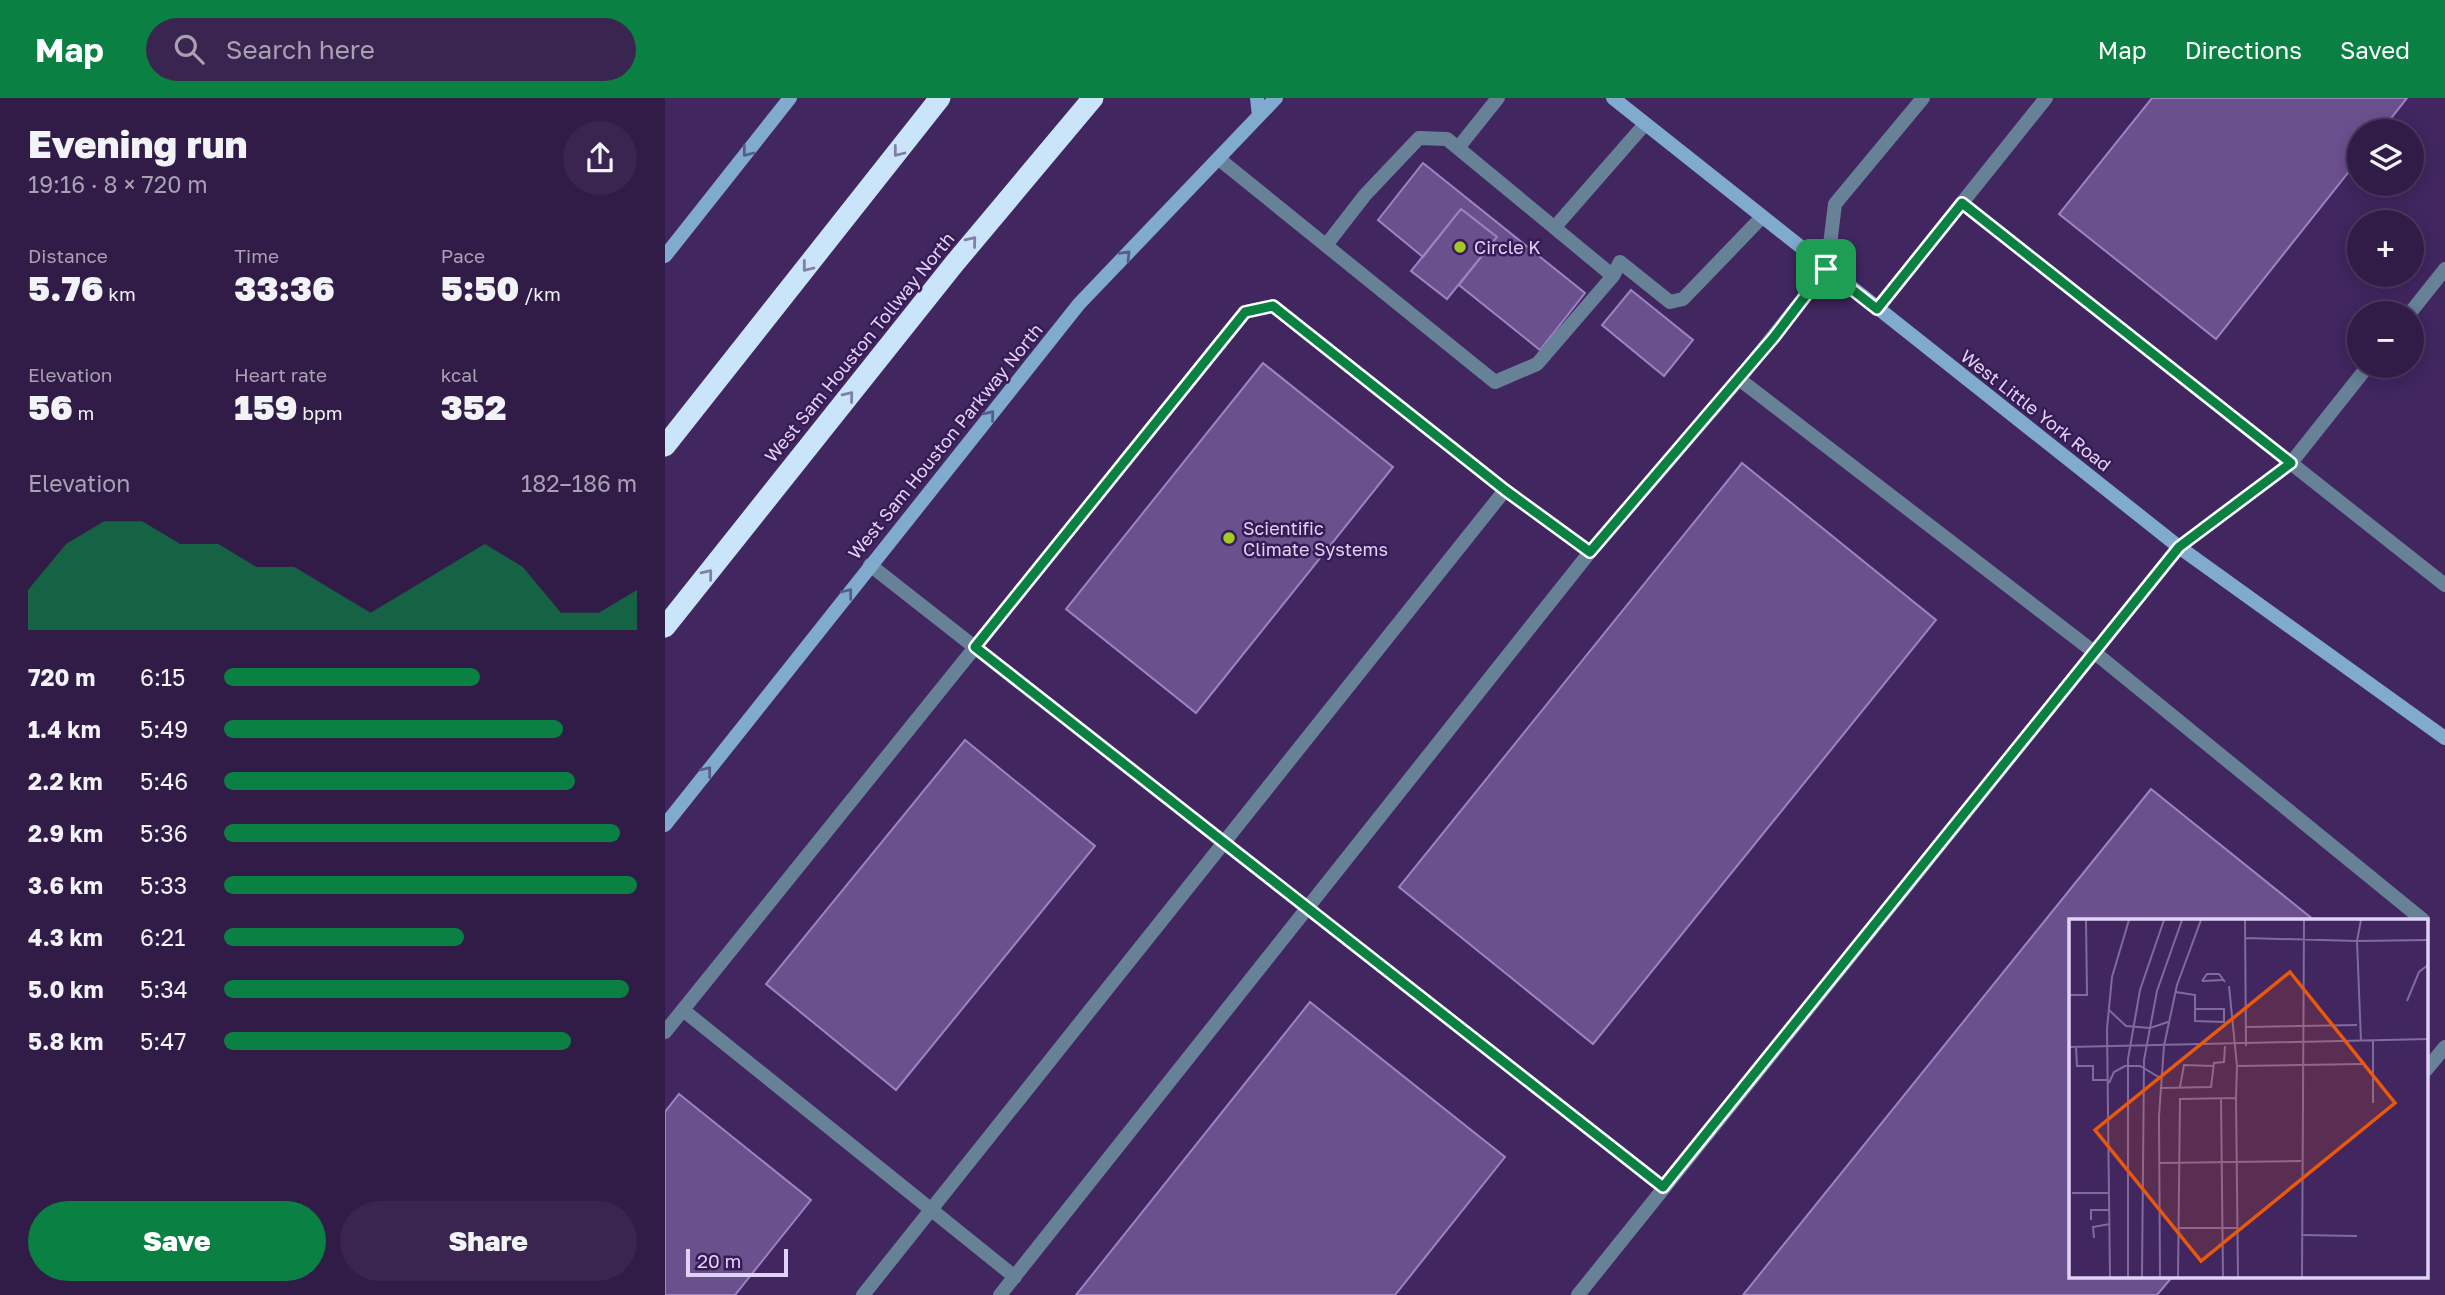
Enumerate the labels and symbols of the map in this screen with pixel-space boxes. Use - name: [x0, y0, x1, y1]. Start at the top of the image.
- one-way arrow: [743, 144, 756, 156]
- one-way arrow: [893, 144, 906, 156]
- street label: West Sam Houston Tollway North: [759, 228, 959, 466]
- place label: Circle K: [1474, 236, 1541, 258]
- one-way arrow: [964, 237, 976, 250]
- marker: Circle K: [1452, 239, 1468, 255]
- pin: [1796, 239, 1856, 299]
- one-way arrow: [1118, 250, 1131, 263]
- one-way arrow: [802, 259, 815, 272]
- street label: West Sam Houston Parkway North: [843, 319, 1047, 563]
- street label: West Little York Road: [1956, 344, 2116, 476]
- one-way arrow: [841, 391, 854, 403]
- one-way arrow: [982, 410, 994, 423]
- place label: Scientific Climate Systems: [1243, 517, 1388, 560]
- marker: Scientific Climate Systems: [1221, 530, 1237, 546]
- one-way arrow: [699, 569, 712, 581]
- one-way arrow: [840, 588, 853, 600]
- one-way arrow: [699, 767, 712, 779]
- inset map: [2069, 919, 2427, 1278]
- scale bar: [686, 1246, 787, 1278]

